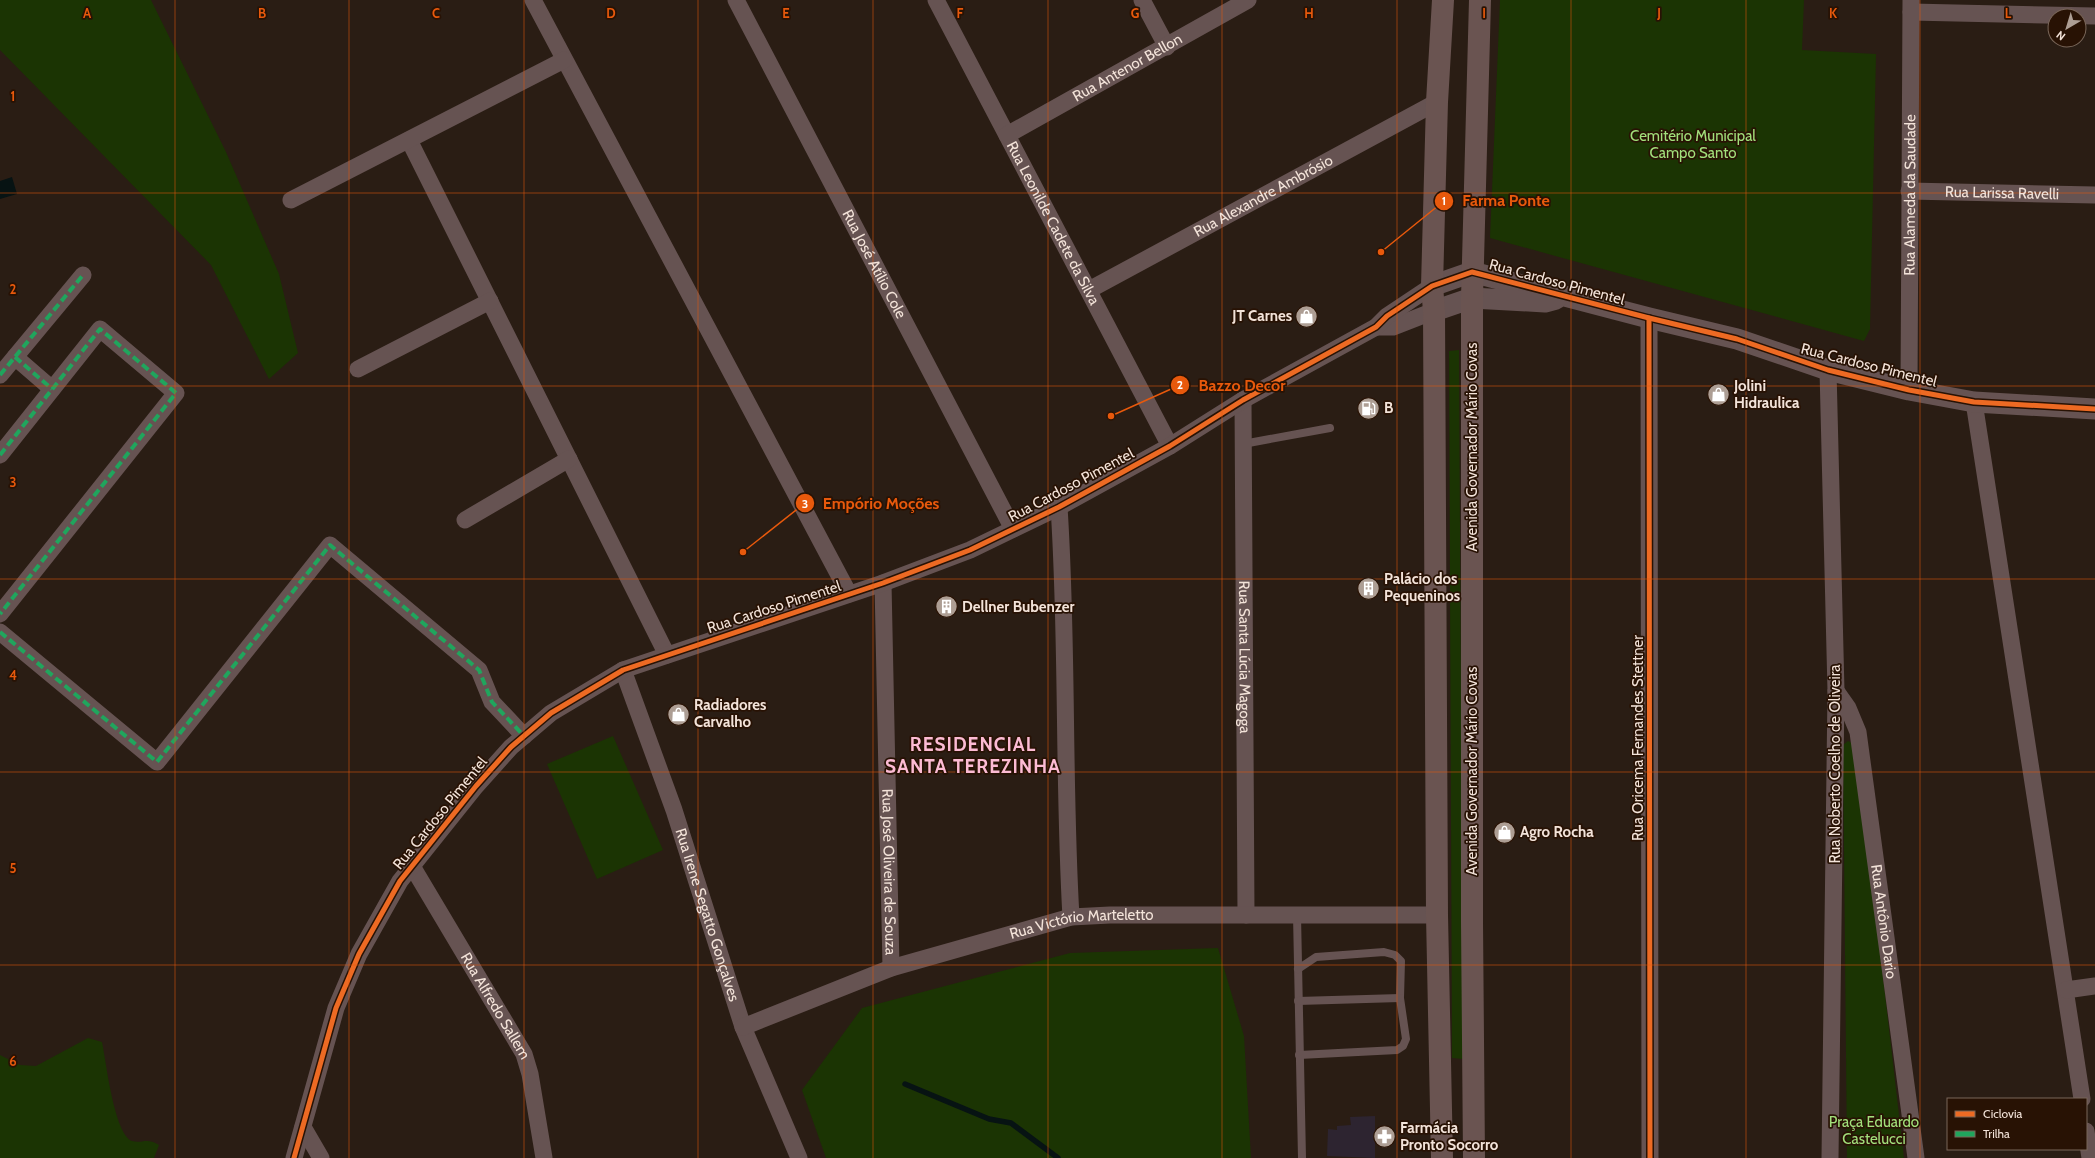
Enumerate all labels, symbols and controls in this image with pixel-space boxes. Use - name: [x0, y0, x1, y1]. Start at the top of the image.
- text: A: [83, 5, 92, 21]
- text: B: [258, 5, 266, 21]
- text: C: [432, 5, 440, 21]
- text: D: [606, 5, 616, 21]
- text: E: [782, 5, 790, 21]
- text: F: [957, 5, 964, 21]
- text: G: [1131, 5, 1140, 21]
- text: H: [1304, 5, 1314, 21]
- text: I: [1482, 5, 1486, 21]
- text: J: [1656, 5, 1661, 21]
- text: K: [1829, 5, 1838, 21]
- text: L: [2005, 5, 2012, 21]
- north arrow: [2047, 8, 2087, 48]
- text: N: [2053, 28, 2068, 44]
- street label: Rua Antenor Bellon: [1070, 30, 1185, 105]
- text: 1: [11, 88, 15, 104]
- street label: Rua Alameda da Saudade: [1901, 114, 1919, 276]
- park label: Cemitério Municipal Campo Santo: [1630, 127, 1756, 162]
- street label: Rua Leonilde Cadete da Silva: [1003, 138, 1104, 309]
- street label: Rua Alexandre Ambrósio: [1191, 151, 1336, 241]
- street label: Rua Larissa Ravelli: [1945, 183, 2059, 203]
- callout: Farma Ponte: [1434, 187, 1557, 215]
- text: Farma Ponte: [1462, 191, 1550, 210]
- text: 1: [1442, 193, 1446, 208]
- street label: Rua José Atílio Cole: [838, 207, 910, 322]
- street label: Rua Cardoso Pimentel: [1487, 255, 1627, 309]
- text: 2: [10, 281, 17, 297]
- shop icon: JT Carnes: [1294, 303, 1320, 329]
- place label: JT Carnes: [1231, 307, 1292, 325]
- street label: Rua Cardoso Pimentel: [1799, 339, 1939, 391]
- street label: Avenida Governador Mário Covas: [1463, 343, 1481, 551]
- callout: Bazzo Decor: [1170, 371, 1293, 399]
- text: Bazzo Decor: [1199, 376, 1286, 395]
- text: 2: [1177, 377, 1183, 392]
- place label: Jolini Hidraulica: [1733, 377, 1800, 412]
- shop icon: Jolini Hidraulica: [1705, 382, 1731, 408]
- fuel station icon: B: [1355, 395, 1381, 421]
- place label: B: [1384, 399, 1393, 417]
- street label: Rua Cardoso Pimentel: [1005, 444, 1137, 526]
- text: 3: [9, 474, 17, 490]
- callout: Empório Moções: [795, 489, 947, 517]
- text: Empório Moções: [823, 494, 940, 513]
- text: 3: [802, 496, 808, 511]
- place label: Palácio dos Pequeninos: [1384, 570, 1460, 605]
- building icon: Palácio dos Pequeninos: [1356, 575, 1382, 601]
- street label: Rua Cardoso Pimentel: [705, 577, 844, 637]
- street label: Rua Santa Lúcia Magoga: [1235, 581, 1254, 734]
- building icon: Dellner Bubenzer: [933, 594, 959, 620]
- place label: Dellner Bubenzer: [962, 598, 1075, 616]
- street label: Rua Oricema Fernandes Stettner: [1629, 635, 1647, 841]
- street label: Rua Noberto Coelho de Oliveira: [1826, 664, 1844, 864]
- text: 4: [9, 667, 17, 683]
- street label: Avenida Governador Mário Covas: [1463, 667, 1481, 875]
- place label: Radiadores Carvalho: [694, 696, 766, 731]
- shop icon: Radiadores Carvalho: [666, 701, 692, 727]
- district label: RESIDENCIAL SANTA TEREZINHA: [885, 733, 1061, 778]
- street label: Rua Cardoso Pimentel: [389, 753, 491, 873]
- street label: Rua José Oliveira de Souza: [878, 788, 900, 956]
- shop icon: Agro Rocha: [1492, 819, 1518, 845]
- place label: Agro Rocha: [1520, 823, 1594, 841]
- street label: Rua Irene Segatto Gonçalves: [671, 826, 743, 1004]
- text: 5: [10, 860, 17, 876]
- street label: Rua Antônio Dario: [1867, 863, 1901, 980]
- street label: Rua Victório Marteletto: [1007, 906, 1154, 943]
- street label: Rua Alfredo Sallem: [457, 949, 534, 1063]
- text: 6: [9, 1053, 17, 1069]
- legend: [1947, 1098, 2087, 1150]
- text: Ciclovia: [1983, 1106, 2022, 1121]
- park label: Praça Eduardo Castelucci: [1829, 1113, 1919, 1148]
- place label: Farmácia Pronto Socorro: [1400, 1119, 1499, 1154]
- pharmacy icon: Farmácia Pronto Socorro: [1372, 1124, 1398, 1150]
- text: Trilha: [1983, 1126, 2010, 1141]

